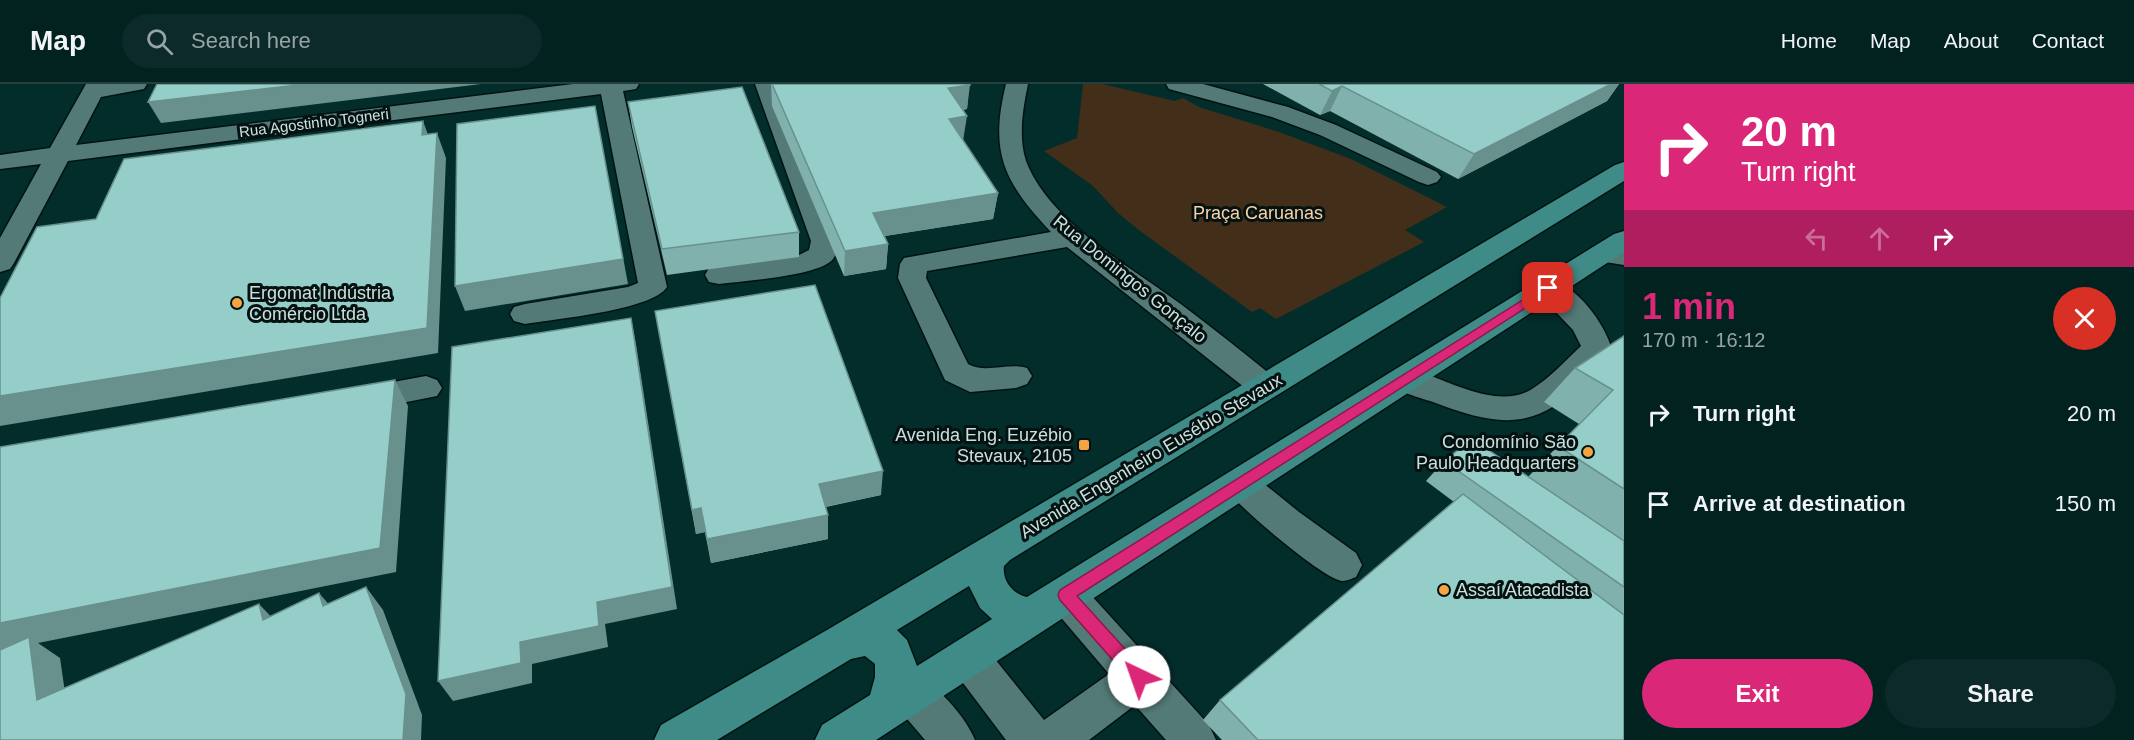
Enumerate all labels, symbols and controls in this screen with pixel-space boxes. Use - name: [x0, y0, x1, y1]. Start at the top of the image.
- search box: [122, 14, 542, 68]
- text: Map: [30, 25, 86, 56]
- icon: search: [143, 25, 176, 58]
- text: Search here: [191, 28, 311, 53]
- text: Home: [1781, 29, 1837, 52]
- text: Map: [1870, 29, 1911, 52]
- text: About: [1944, 29, 1999, 52]
- text: Contact: [2032, 29, 2104, 52]
- street label: Rua Agostinho Togneri: [238, 105, 390, 140]
- icon: right: [1642, 108, 1720, 186]
- text: 20 m: [1741, 108, 1837, 155]
- text: Turn right: [1741, 157, 1856, 187]
- park label: Praça Caruanas: [1193, 203, 1323, 223]
- street label: Rua Domingos Gonçalo: [1049, 211, 1211, 347]
- icon: left: [1800, 222, 1833, 255]
- icon: ahead: [1863, 222, 1896, 255]
- icon: right: [1926, 222, 1959, 255]
- pin: [1522, 262, 1573, 313]
- icon: arrive: [1531, 271, 1564, 304]
- place label: Ergomat Indústria Comércio Ltda: [249, 283, 392, 324]
- text: 1 min: [1642, 286, 1736, 327]
- button: close: [2053, 287, 2116, 350]
- marker: Ergomat Indústria Comércio Ltda: [230, 296, 244, 310]
- text: 170 m · 16:12: [1642, 329, 1765, 351]
- street label: Avenida Engenheiro Eusébio Stevaux: [1016, 370, 1286, 542]
- icon: right: [1642, 398, 1675, 431]
- text: Turn right: [1693, 401, 1795, 426]
- text: 20 m: [2067, 401, 2116, 426]
- place label: Avenida Eng. Euzébio Stevaux, 2105: [895, 425, 1072, 466]
- place label: Condomínio São Paulo Headquarters: [1416, 432, 1576, 473]
- marker: Avenida Eng. Euzébio Stevaux, 2105: [1077, 438, 1091, 452]
- marker: Condomínio São Paulo Headquarters: [1581, 445, 1595, 459]
- icon: arrive: [1642, 488, 1675, 521]
- text: Arrive at destination: [1693, 491, 1906, 516]
- text: 150 m: [2055, 491, 2116, 516]
- place label: Assaí Atacadista: [1456, 580, 1590, 600]
- marker: Assaí Atacadista: [1437, 583, 1451, 597]
- position arrow: [1107, 645, 1171, 709]
- button: Exit: [1642, 659, 1873, 728]
- button: Share: [1885, 659, 2116, 728]

